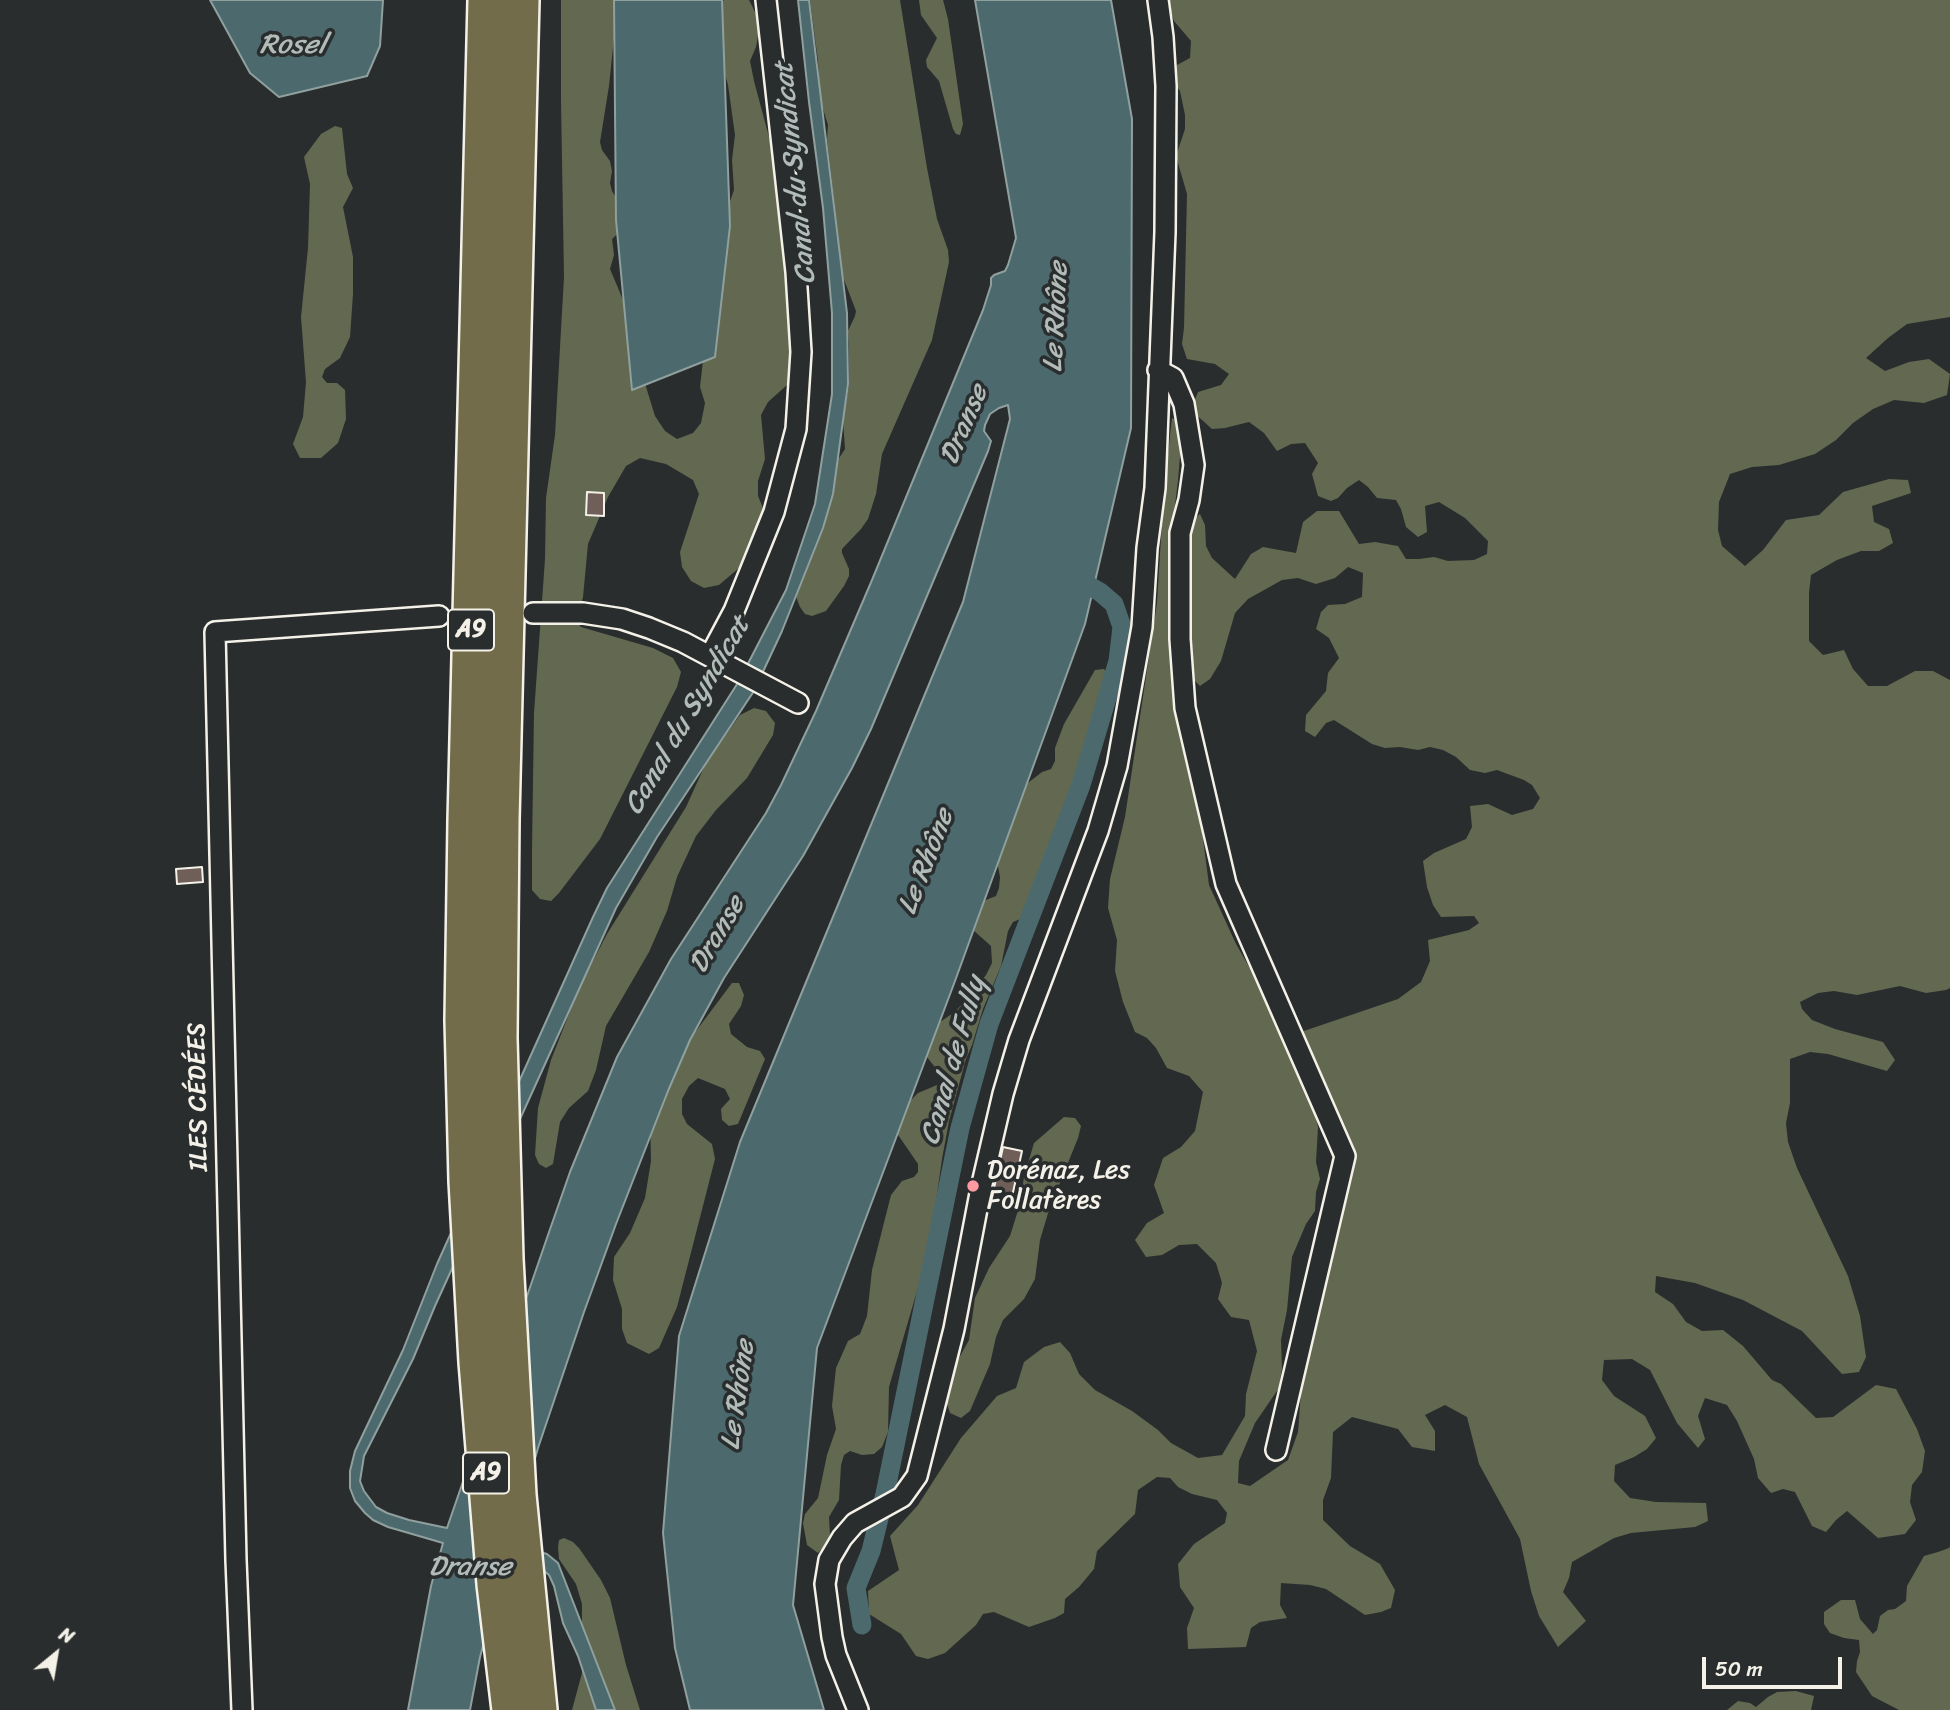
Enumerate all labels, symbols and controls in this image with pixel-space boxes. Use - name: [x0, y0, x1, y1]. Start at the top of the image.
- water label: Rosel: [260, 29, 326, 63]
- water label: Canal du Syndicat: [768, 60, 824, 286]
- water label: Le Rhône: [1037, 261, 1077, 373]
- water label: Dranse: [933, 380, 997, 470]
- road number: A9: [448, 610, 494, 650]
- water label: Canal du Syndicat: [618, 611, 758, 821]
- water label: Le Rhône: [892, 805, 962, 919]
- water label: Dranse: [683, 891, 753, 979]
- water label: Canal de Fully: [914, 973, 994, 1149]
- street label: ILES CÉDÉES: [182, 1022, 216, 1172]
- place label: Dorénaz, Les Follatères: [987, 1155, 1130, 1216]
- marker: Dorénaz, Les Follatères: [965, 1178, 981, 1194]
- water label: Le Rhône: [715, 1338, 763, 1452]
- road number: A9: [463, 1452, 509, 1493]
- water label: Dranse: [428, 1551, 512, 1585]
- text: N: [53, 1618, 81, 1653]
- north arrow: [21, 1619, 91, 1689]
- scale bar: [1705, 1644, 1845, 1688]
- text: 50 m: [1715, 1650, 1763, 1688]

